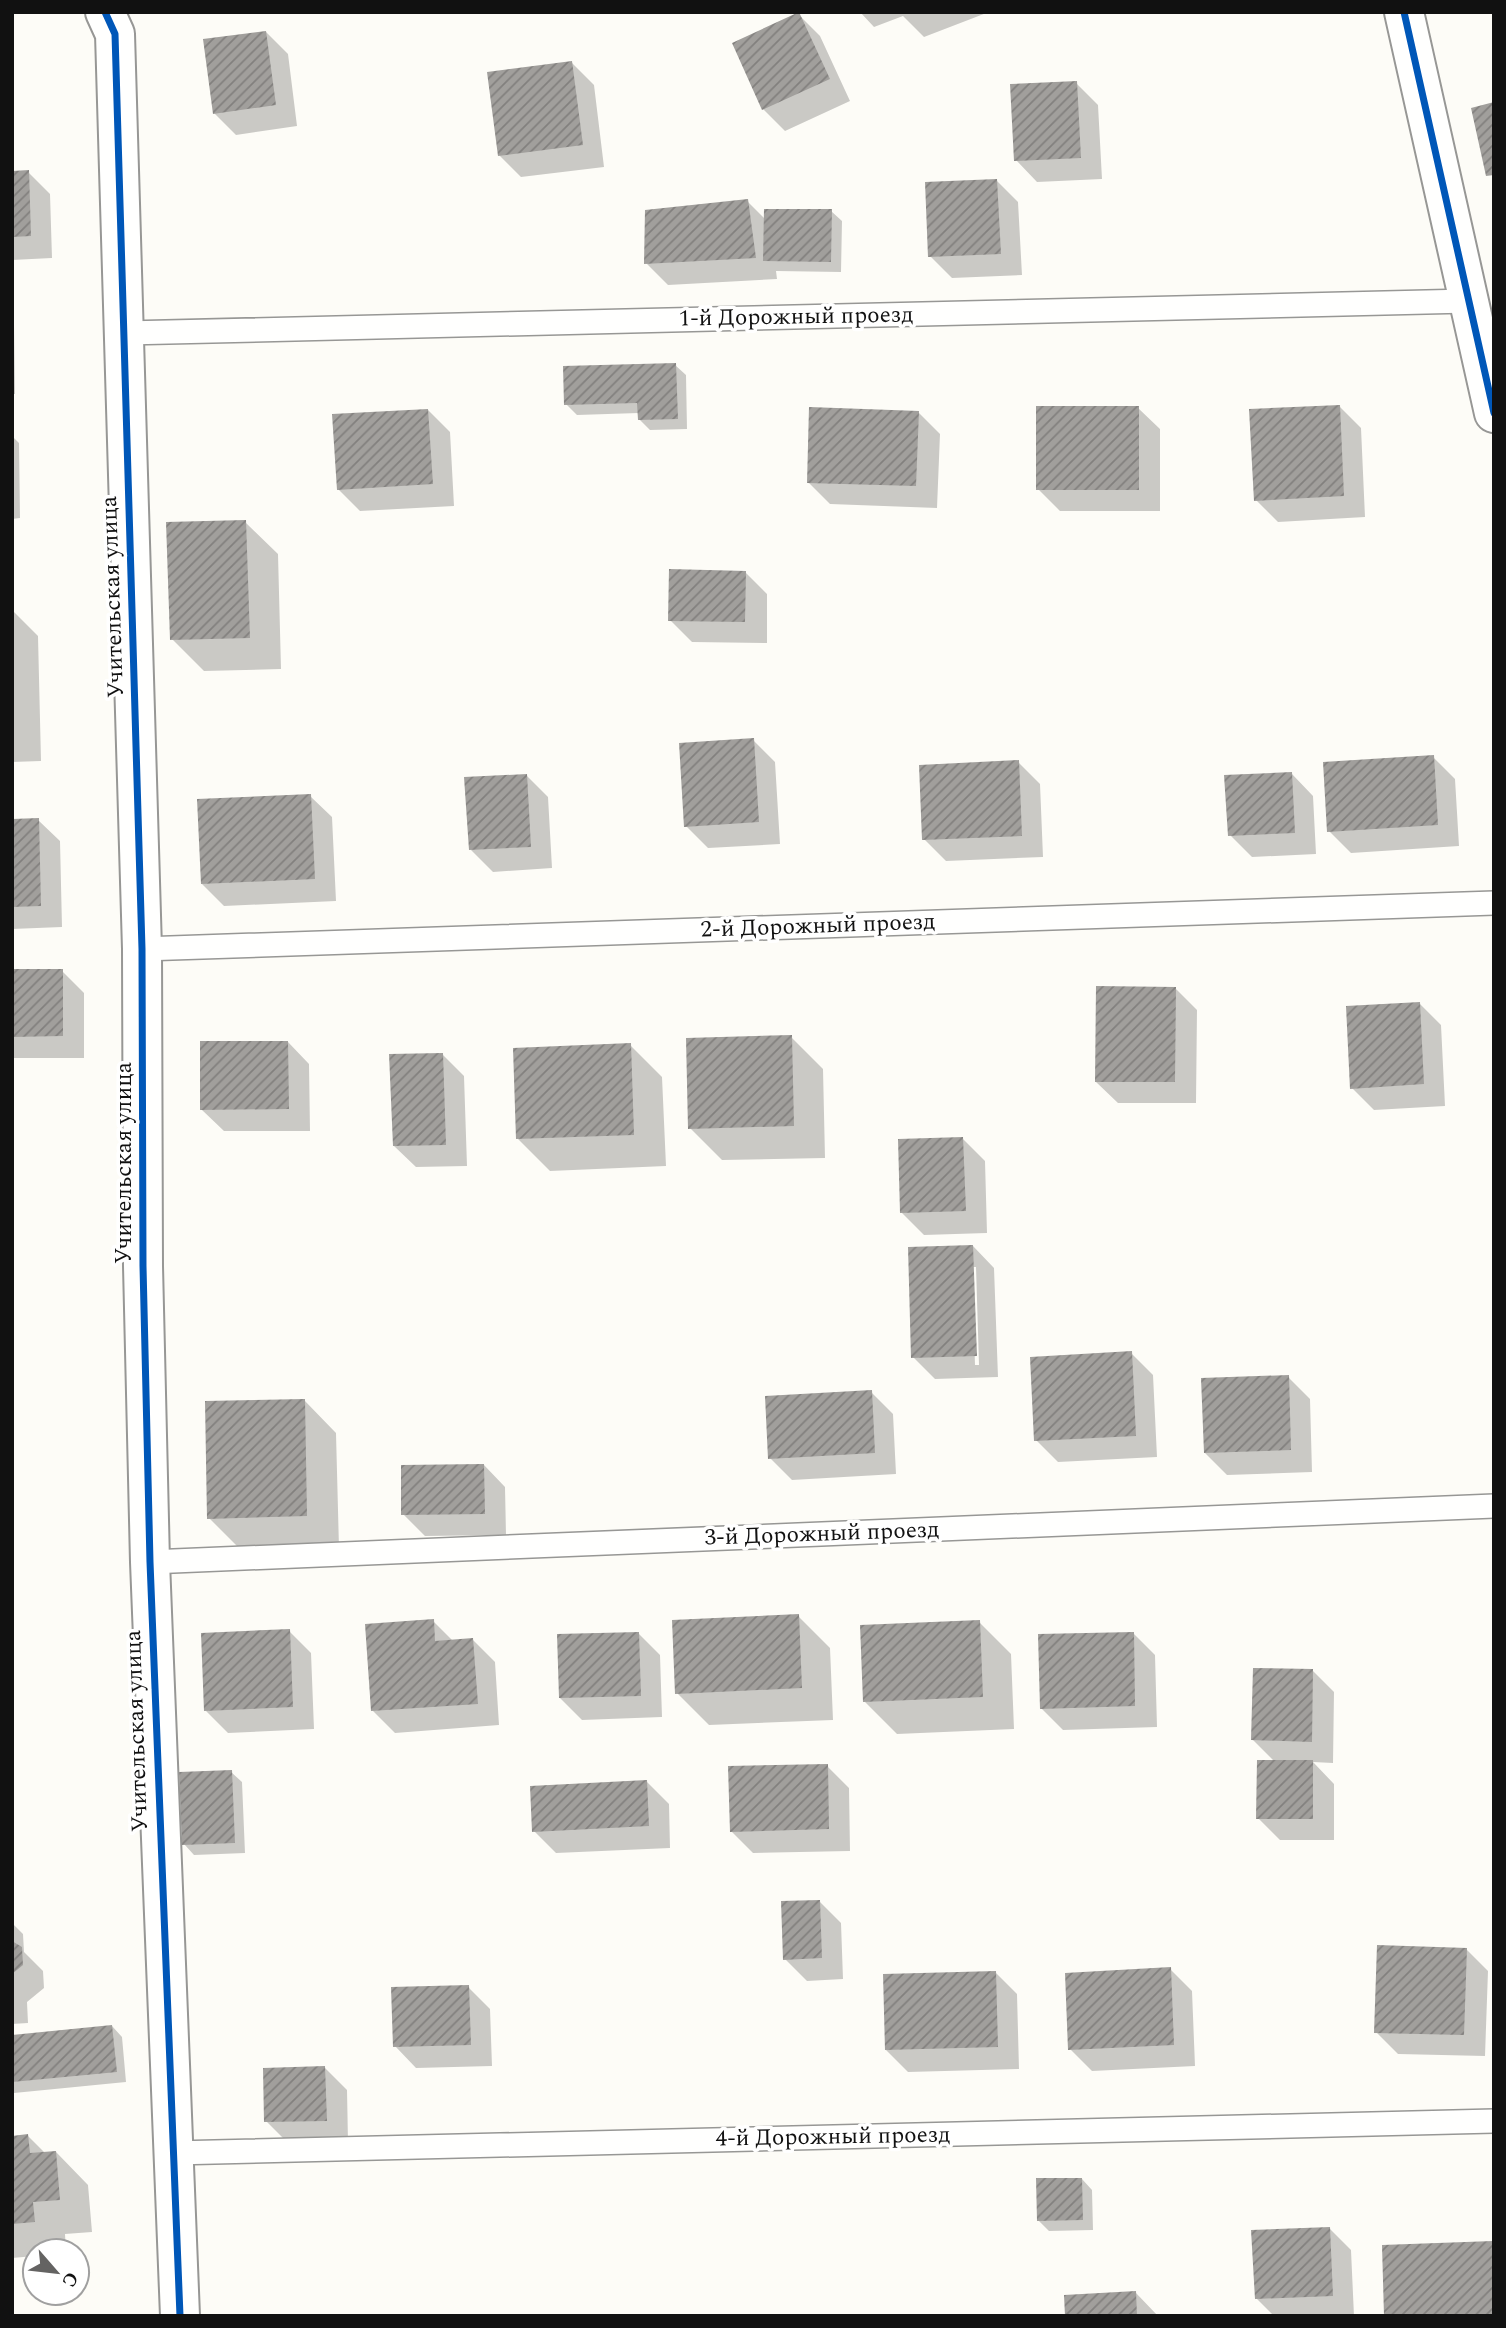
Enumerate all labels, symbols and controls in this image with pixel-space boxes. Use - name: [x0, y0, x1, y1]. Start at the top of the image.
- street label: 1-й Дорожный проезд: [678, 297, 914, 337]
- street label: Учительская улица: [92, 495, 134, 699]
- street label: 2-й Дорожный проезд: [700, 904, 936, 948]
- street label: Учительская улица: [107, 1062, 142, 1264]
- street label: 3-й Дорожный проезд: [704, 1512, 940, 1556]
- street label: Учительская улица: [116, 1629, 158, 1833]
- street label: 4-й Дорожный проезд: [715, 2117, 951, 2157]
- north arrow: [21, 2237, 91, 2307]
- text: С: [54, 2267, 86, 2292]

